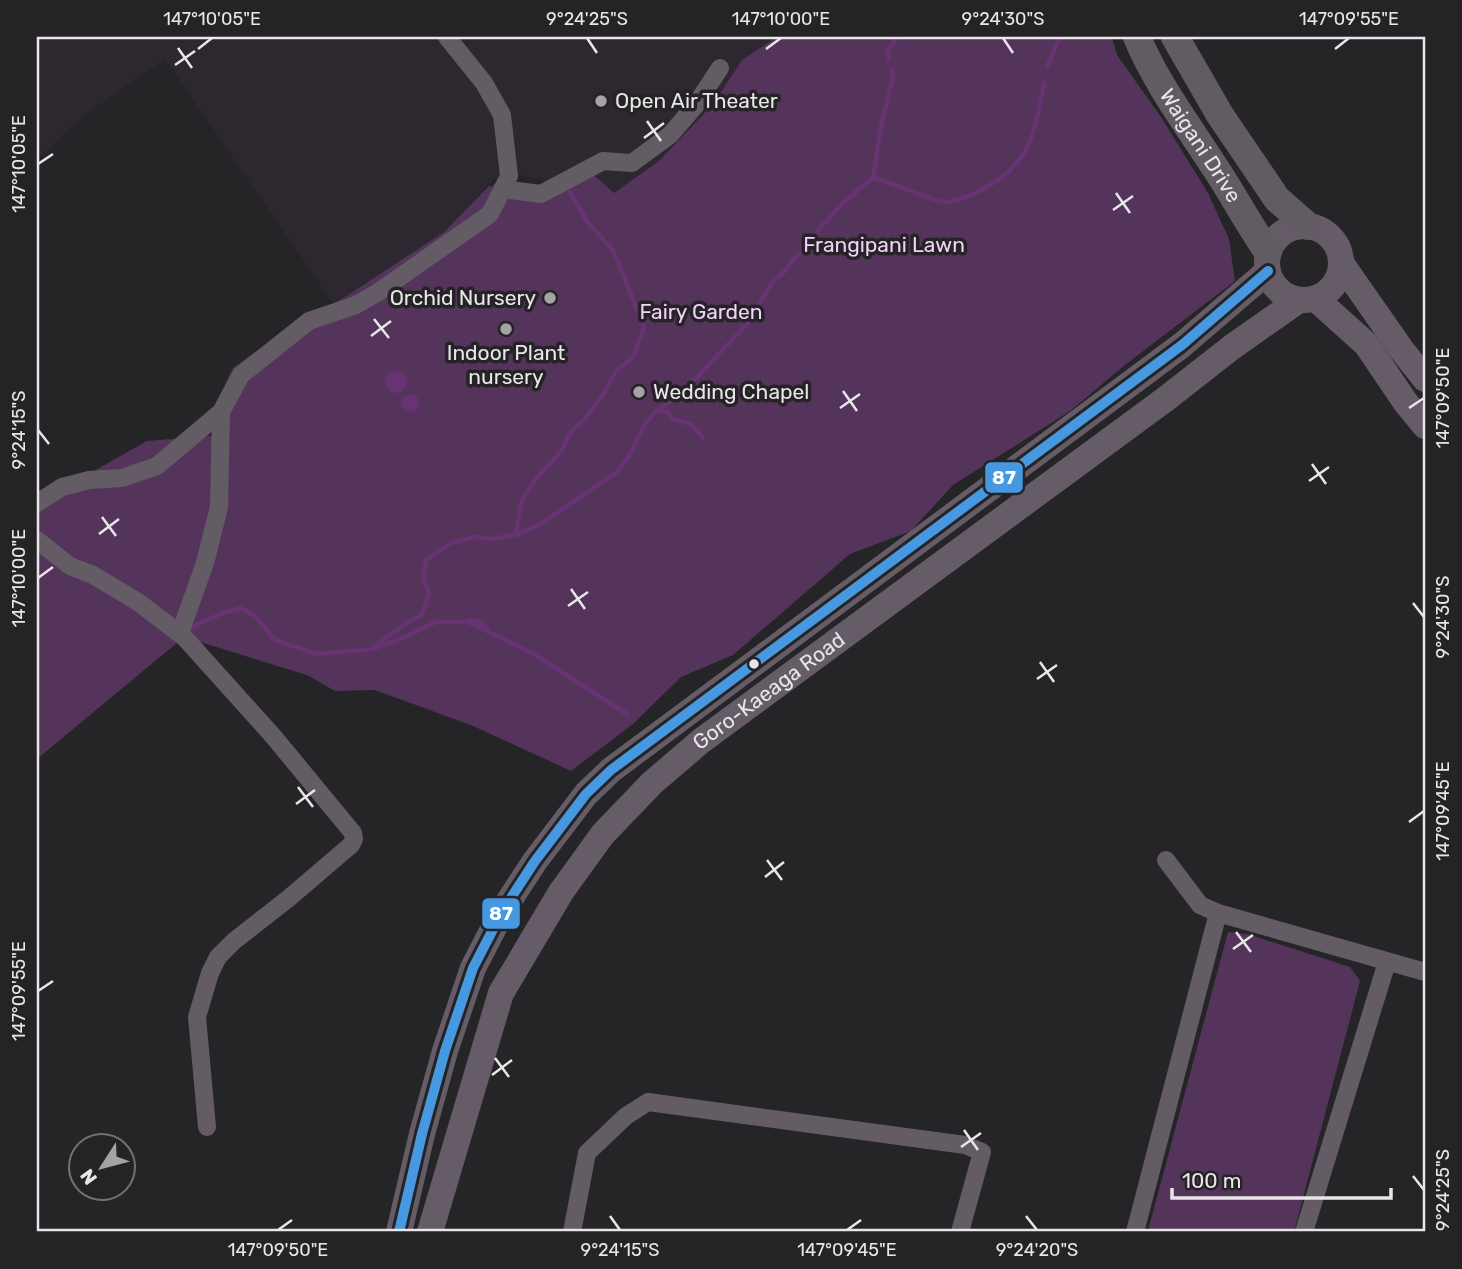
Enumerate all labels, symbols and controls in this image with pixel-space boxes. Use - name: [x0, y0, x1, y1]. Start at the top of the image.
- text: 147°10'05"E: [163, 8, 261, 30]
- text: 9°24'25"S: [546, 8, 628, 30]
- text: 147°10'00"E: [732, 8, 830, 30]
- text: 9°24'30"S: [962, 8, 1044, 30]
- text: 147°09'55"E: [1299, 8, 1399, 30]
- street label: Waigani Drive: [1155, 84, 1247, 207]
- place label: Open Air Theater: [615, 88, 778, 113]
- marker: Open Air Theater: [593, 93, 609, 109]
- text: 147°10'05"E: [8, 115, 30, 213]
- park label: Frangipani Lawn: [803, 232, 965, 257]
- place label: Orchid Nursery: [390, 285, 536, 310]
- marker: Orchid Nursery: [542, 290, 558, 306]
- park label: Fairy Garden: [639, 299, 763, 324]
- marker: Indoor Plant nursery: [498, 321, 514, 337]
- place label: Indoor Plant nursery: [447, 340, 565, 389]
- text: 147°09'50"E: [1432, 348, 1454, 448]
- place label: Wedding Chapel: [653, 379, 809, 404]
- marker: Wedding Chapel: [631, 384, 647, 400]
- text: 9°24'15"S: [8, 390, 30, 470]
- line badge: 87: [984, 461, 1024, 494]
- text: 87: [992, 466, 1016, 489]
- text: 147°10'00"E: [8, 529, 30, 627]
- text: 9°24'30"S: [1432, 576, 1454, 658]
- street label: Goro-Kaeaga Road: [688, 626, 850, 755]
- unlabelled marker: [747, 657, 761, 671]
- text: 147°09'45"E: [1432, 761, 1454, 861]
- line badge: 87: [481, 897, 521, 930]
- text: 87: [489, 902, 513, 925]
- text: 147°09'55"E: [8, 941, 30, 1041]
- north arrow: [66, 1132, 136, 1202]
- text: 9°24'25"S: [1432, 1149, 1454, 1231]
- scale bar: [1172, 1157, 1390, 1201]
- text: N: [75, 1164, 102, 1189]
- text: 100 m: [1182, 1168, 1241, 1193]
- text: 147°09'50"E: [228, 1239, 328, 1261]
- text: 9°24'15"S: [580, 1239, 660, 1261]
- text: 147°09'45"E: [797, 1239, 897, 1261]
- text: 9°24'20"S: [996, 1239, 1078, 1261]

